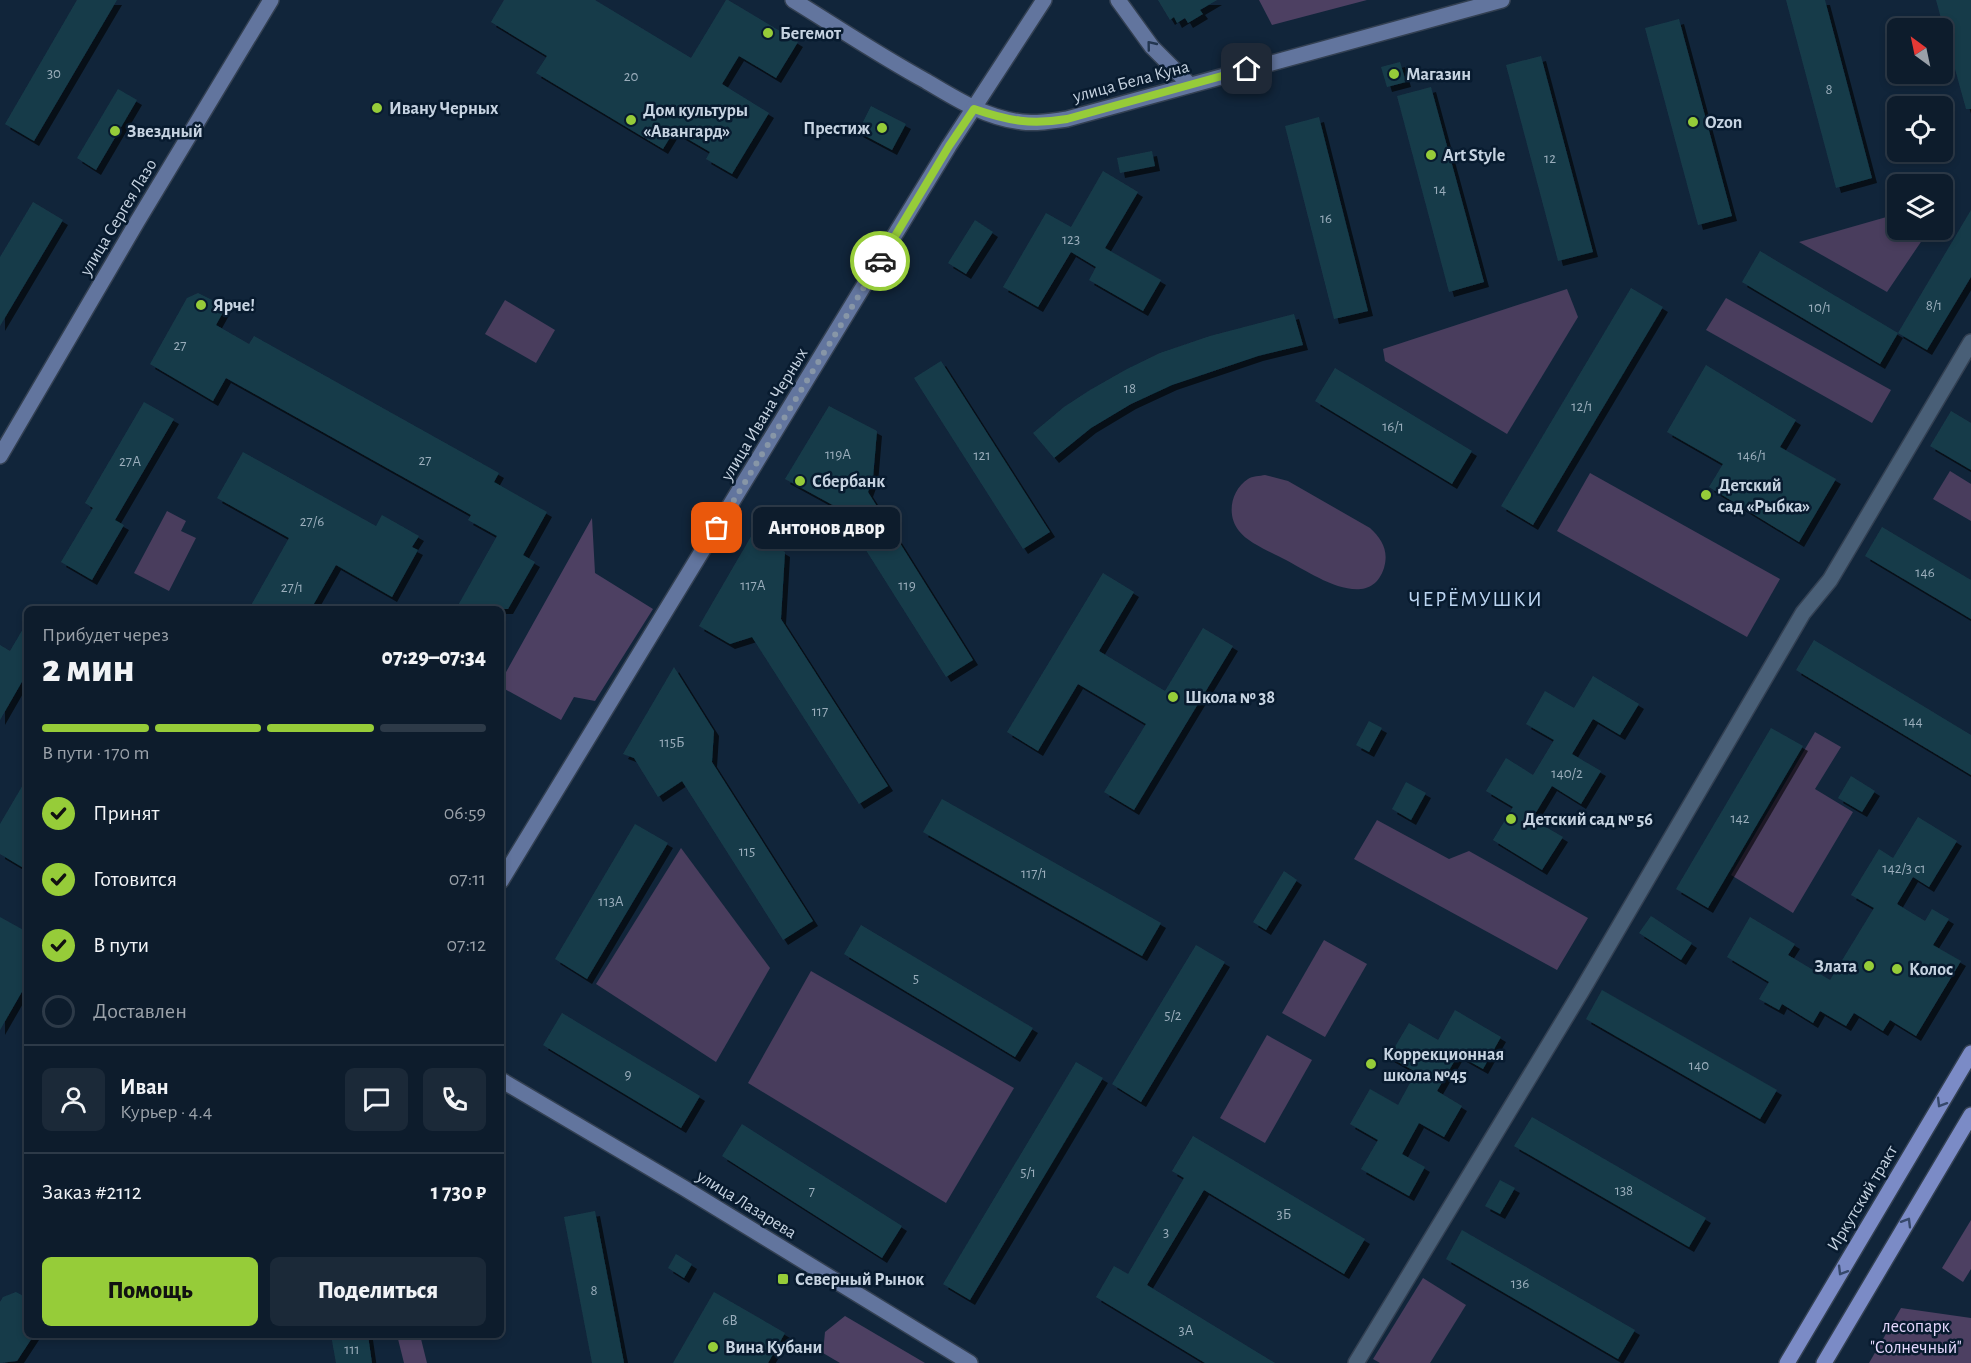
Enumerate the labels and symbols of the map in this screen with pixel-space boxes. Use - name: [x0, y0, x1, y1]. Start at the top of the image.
- north arrow: [1887, 18, 1953, 84]
- place label: Бегемот: [780, 25, 842, 43]
- marker: Бегемот: [761, 26, 775, 40]
- one-way arrow: [1148, 41, 1159, 52]
- pin: [1221, 43, 1272, 94]
- street label: улица Бела Куна: [1070, 58, 1191, 106]
- house number: 30: [47, 66, 61, 81]
- place label: Магазин: [1406, 66, 1471, 84]
- marker: Магазин: [1387, 67, 1401, 81]
- house number: 20: [624, 69, 638, 84]
- house number: 8: [1825, 82, 1833, 97]
- place label: Ивану Черных: [389, 100, 499, 118]
- marker: Ивану Черных: [370, 101, 384, 115]
- place label: Дом культуры «Авангард»: [643, 102, 748, 141]
- marker: Дом культуры «Авангард»: [624, 113, 638, 127]
- place label: Ozon: [1705, 114, 1742, 132]
- marker: Ozon: [1686, 115, 1700, 129]
- place label: Престиж: [803, 120, 870, 138]
- marker: Престиж: [875, 121, 889, 135]
- place label: Звездный: [127, 123, 203, 141]
- marker: Звездный: [108, 124, 122, 138]
- place label: Art Style: [1443, 147, 1505, 165]
- marker: Art Style: [1424, 148, 1438, 162]
- house number: 12: [1544, 151, 1556, 166]
- street label: улица Сергея Лазо: [76, 156, 161, 280]
- house number: 14: [1434, 182, 1446, 197]
- house number: 16: [1320, 211, 1332, 226]
- courier: [850, 231, 910, 291]
- house number: 123: [1062, 232, 1080, 247]
- place label: Ярче!: [213, 297, 255, 315]
- marker: Ярче!: [194, 298, 208, 312]
- house number: 8/1: [1926, 298, 1942, 313]
- house number: 10/1: [1809, 300, 1831, 315]
- house number: 27: [173, 338, 187, 353]
- street label: улица Ивана Черных: [718, 345, 812, 485]
- house number: 18: [1124, 381, 1136, 396]
- house number: 12/1: [1571, 399, 1593, 414]
- house number: 16/1: [1382, 419, 1404, 434]
- house number: 119А: [825, 447, 851, 462]
- house number: 121: [973, 448, 991, 463]
- house number: 146/1: [1738, 448, 1766, 463]
- house number: 27: [418, 453, 432, 468]
- house number: 27А: [119, 454, 141, 469]
- place label: Сбербанк: [812, 473, 885, 491]
- marker: Сбербанк: [793, 474, 807, 488]
- place label: Детский сад «Рыбка»: [1718, 477, 1810, 516]
- marker: Детский сад «Рыбка»: [1699, 488, 1713, 502]
- pin: [691, 502, 742, 553]
- callout: Антонов двор: [753, 507, 900, 549]
- house number: 27/6: [300, 514, 324, 529]
- house number: 146: [1915, 565, 1935, 580]
- house number: 117А: [740, 578, 766, 593]
- house number: 119: [898, 578, 916, 593]
- house number: 27/1: [281, 580, 303, 595]
- district label: ЧЕРЁМУШКИ: [1409, 588, 1543, 610]
- place label: Школа № 38: [1185, 689, 1275, 707]
- marker: Школа № 38: [1166, 690, 1180, 704]
- house number: 117: [812, 704, 828, 719]
- house number: 144: [1903, 714, 1923, 729]
- house number: 115Б: [659, 735, 685, 750]
- house number: 140/2: [1551, 766, 1583, 781]
- place label: Детский сад № 56: [1523, 811, 1653, 829]
- house number: 142: [1730, 811, 1750, 826]
- marker: Детский сад № 56: [1504, 812, 1518, 826]
- house number: 115: [739, 844, 755, 859]
- house number: 142/3 с1: [1882, 861, 1926, 876]
- house number: 117/1: [1021, 866, 1047, 881]
- house number: 113А: [598, 894, 624, 909]
- place label: Злата: [1815, 958, 1857, 976]
- marker: Злата: [1862, 959, 1876, 973]
- place label: Колос: [1909, 961, 1953, 979]
- marker: Колос: [1890, 962, 1904, 976]
- house number: 5: [913, 971, 919, 986]
- house number: 5/2: [1164, 1008, 1182, 1023]
- place label: Коррекционная школа №45: [1383, 1046, 1504, 1085]
- marker: Коррекционная школа №45: [1364, 1057, 1378, 1071]
- house number: 140: [1689, 1058, 1709, 1073]
- house number: 9: [624, 1067, 632, 1082]
- one-way arrow: [1937, 1097, 1949, 1107]
- street label: Иркутский тракт: [1824, 1142, 1902, 1254]
- house number: 5/1: [1020, 1165, 1036, 1180]
- street label: улица Лазарева: [693, 1167, 799, 1243]
- house number: 138: [1615, 1183, 1633, 1198]
- house number: 7: [809, 1184, 815, 1199]
- house number: 3Б: [1277, 1207, 1291, 1222]
- one-way arrow: [1900, 1218, 1911, 1228]
- house number: 3: [1163, 1225, 1169, 1240]
- one-way arrow: [1837, 1265, 1849, 1275]
- place label: Северный Рынок: [795, 1271, 924, 1289]
- marker: Северный Рынок: [776, 1272, 790, 1286]
- house number: 136: [1511, 1276, 1529, 1291]
- house number: 8: [590, 1283, 598, 1298]
- house number: 6В: [722, 1313, 738, 1328]
- park label: лесопарк "Солнечный": [1870, 1318, 1962, 1357]
- house number: 3А: [1178, 1323, 1194, 1338]
- place label: Вина Кубани: [725, 1339, 822, 1357]
- marker: Вина Кубани: [706, 1340, 720, 1354]
- house number: 111: [344, 1342, 360, 1357]

